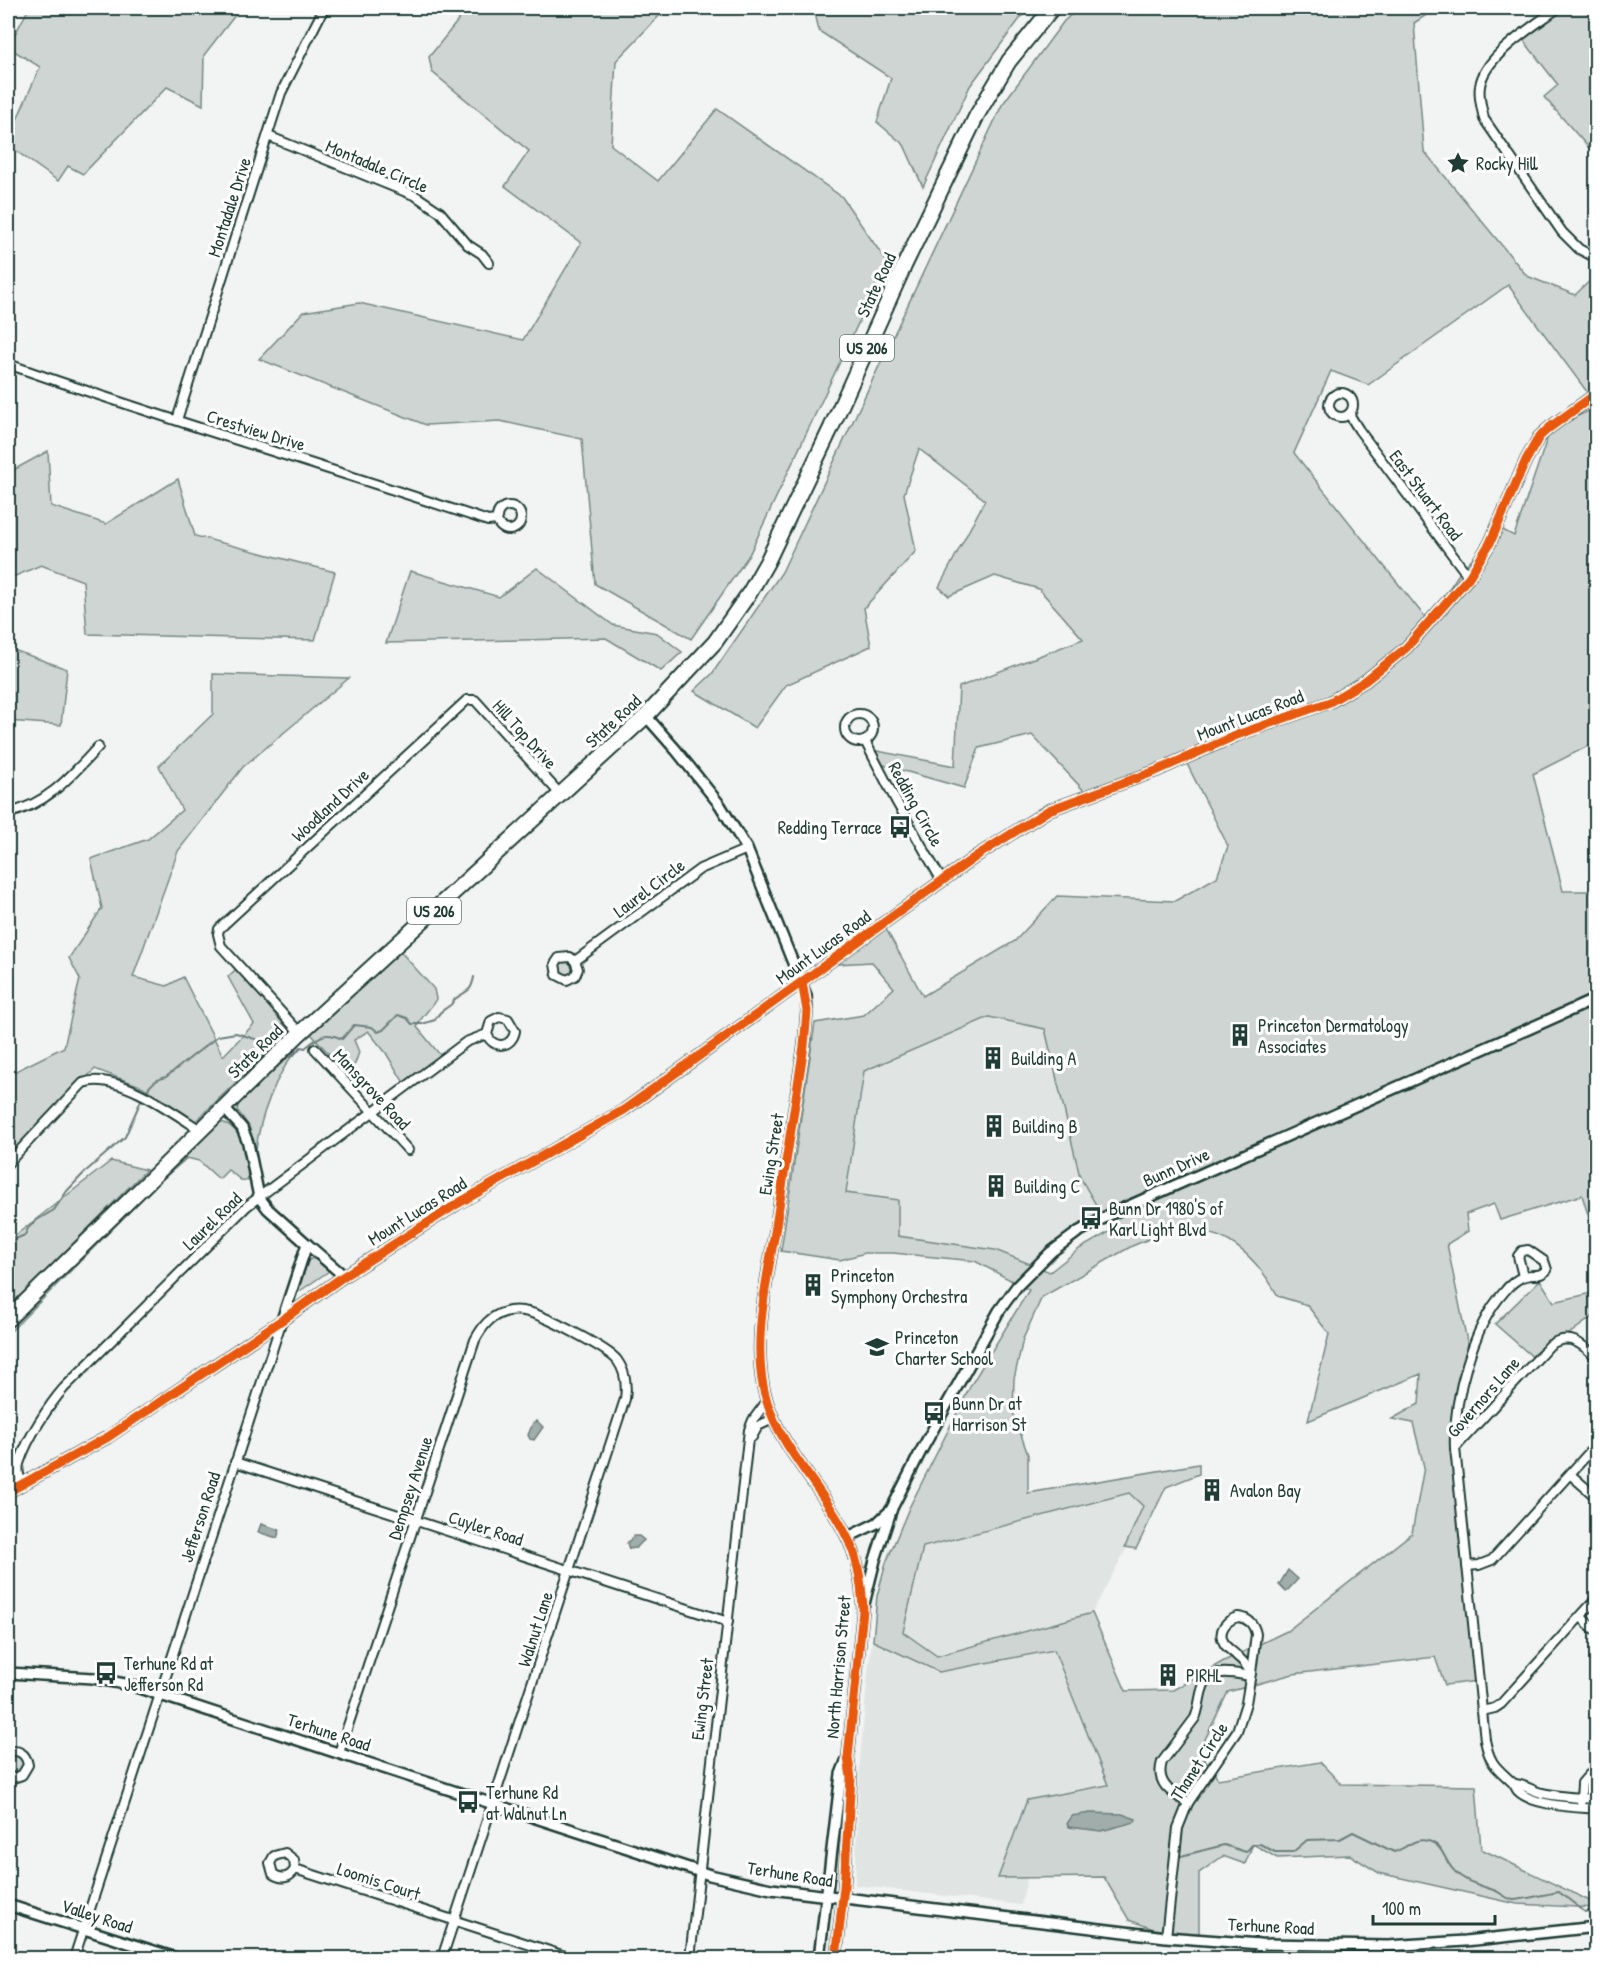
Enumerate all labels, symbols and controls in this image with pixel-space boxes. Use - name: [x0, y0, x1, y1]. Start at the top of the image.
- street label: Montadale Circle: [322, 133, 432, 199]
- place icon: Rocky Hill: [1445, 150, 1471, 176]
- place label: Rocky Hill: [1476, 151, 1538, 176]
- street label: Montadale Drive: [201, 154, 257, 260]
- street label: State Road: [850, 249, 902, 321]
- road number: US 206: [840, 335, 894, 361]
- street label: Crestview Drive: [204, 403, 308, 457]
- street label: East Stuart Road: [1384, 444, 1468, 546]
- street label: Mount Lucas Road: [1193, 683, 1307, 747]
- street label: State Road: [579, 688, 647, 754]
- street label: Hill Top Drive: [487, 694, 563, 774]
- street label: Redding Circle: [882, 757, 950, 851]
- street label: Woodland Drive: [286, 763, 374, 847]
- bus stop icon: Redding Terrace: [887, 814, 913, 840]
- place label: Redding Terrace: [778, 815, 882, 840]
- street label: Laurel Circle: [608, 853, 690, 923]
- road number: US 206: [407, 898, 461, 924]
- street label: Mount Lucas Road: [770, 904, 876, 990]
- place label: Princeton Dermatology Associates: [1258, 1013, 1409, 1059]
- street label: State Road: [222, 1018, 288, 1084]
- building icon: Princeton Dermatology Associates: [1227, 1022, 1253, 1048]
- street label: Mansgrove Road: [328, 1043, 416, 1135]
- building icon: Building A: [980, 1045, 1006, 1071]
- place label: Building A: [1011, 1046, 1076, 1071]
- street label: Ewing Street: [752, 1111, 790, 1197]
- building icon: Building B: [981, 1113, 1007, 1139]
- place label: Building B: [1012, 1114, 1078, 1139]
- street label: Bunn Drive: [1139, 1141, 1213, 1193]
- street label: Mount Lucas Road: [363, 1171, 471, 1251]
- building icon: Building C: [983, 1173, 1009, 1199]
- place label: Building C: [1014, 1174, 1080, 1199]
- street label: Laurel Road: [177, 1186, 247, 1256]
- place label: Bunn Dr 1980'S of Karl Light Blvd: [1109, 1196, 1224, 1242]
- bus stop icon: Bunn Dr 1980'S of Karl Light Blvd: [1078, 1205, 1104, 1231]
- place label: Princeton Symphony Orchestra: [831, 1263, 967, 1309]
- building icon: Princeton Symphony Orchestra: [800, 1272, 826, 1298]
- place label: Princeton Charter School: [895, 1325, 993, 1371]
- school or university icon: Princeton Charter School: [864, 1334, 890, 1360]
- street label: Governors Lane: [1441, 1351, 1525, 1443]
- place label: Bunn Dr at Harrison St: [952, 1391, 1027, 1437]
- bus stop icon: Bunn Dr at Harrison St: [921, 1400, 947, 1426]
- street label: Dempsey Avenue: [382, 1433, 438, 1543]
- street label: Jefferson Road: [174, 1469, 226, 1565]
- building icon: Avalon Bay: [1199, 1477, 1225, 1503]
- place label: Avalon Bay: [1230, 1478, 1302, 1503]
- street label: Cuyler Road: [445, 1504, 527, 1552]
- street label: Walnut Lane: [511, 1588, 559, 1670]
- street label: North Harrison Street: [819, 1594, 857, 1740]
- place label: Terhune Rd at Jefferson Rd: [124, 1651, 214, 1697]
- street label: Ewing Street: [685, 1656, 720, 1741]
- bus stop icon: Terhune Rd at Jefferson Rd: [93, 1660, 119, 1686]
- building icon: PIRHL: [1155, 1662, 1181, 1688]
- place label: PIRHL: [1186, 1663, 1222, 1688]
- street label: Terhune Road: [284, 1707, 374, 1757]
- street label: Thanet Circle: [1164, 1717, 1234, 1805]
- place label: Terhune Rd at Walnut Ln: [486, 1780, 567, 1826]
- bus stop icon: Terhune Rd at Walnut Ln: [455, 1789, 481, 1815]
- street label: Terhune Road: [745, 1855, 835, 1893]
- street label: Loomis Court: [334, 1856, 425, 1906]
- scale bar: [1373, 1888, 1494, 1926]
- street label: Valley Road: [58, 1893, 136, 1939]
- text: 100 m: [1382, 1896, 1421, 1921]
- street label: Terhune Road: [1227, 1911, 1315, 1941]

